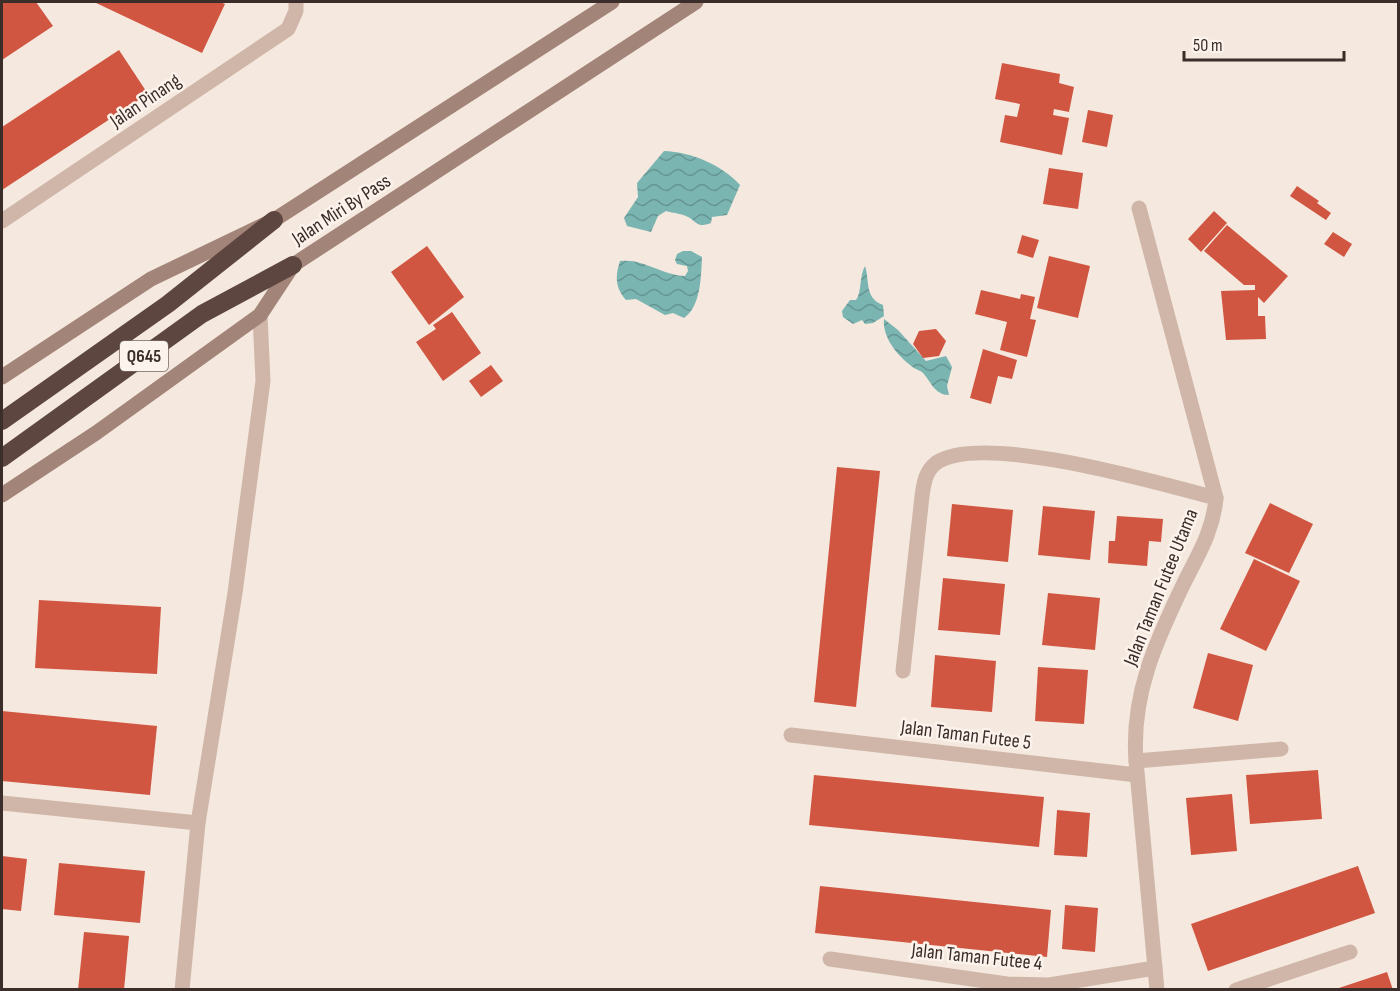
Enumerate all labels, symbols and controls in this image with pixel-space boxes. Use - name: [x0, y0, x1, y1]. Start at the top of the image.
- scale bar: [1184, 24, 1344, 62]
- text: 50 m: [1193, 35, 1223, 56]
- street label: Jalan Pinang: [105, 69, 185, 134]
- street label: Jalan Miri By Pass: [287, 169, 395, 251]
- road number: Q645: [120, 341, 168, 371]
- street label: Jalan Taman Futee Utama: [1118, 505, 1203, 670]
- street label: Jalan Taman Futee 5: [898, 715, 1032, 755]
- street label: Jalan Taman Futee 4: [909, 938, 1043, 976]

